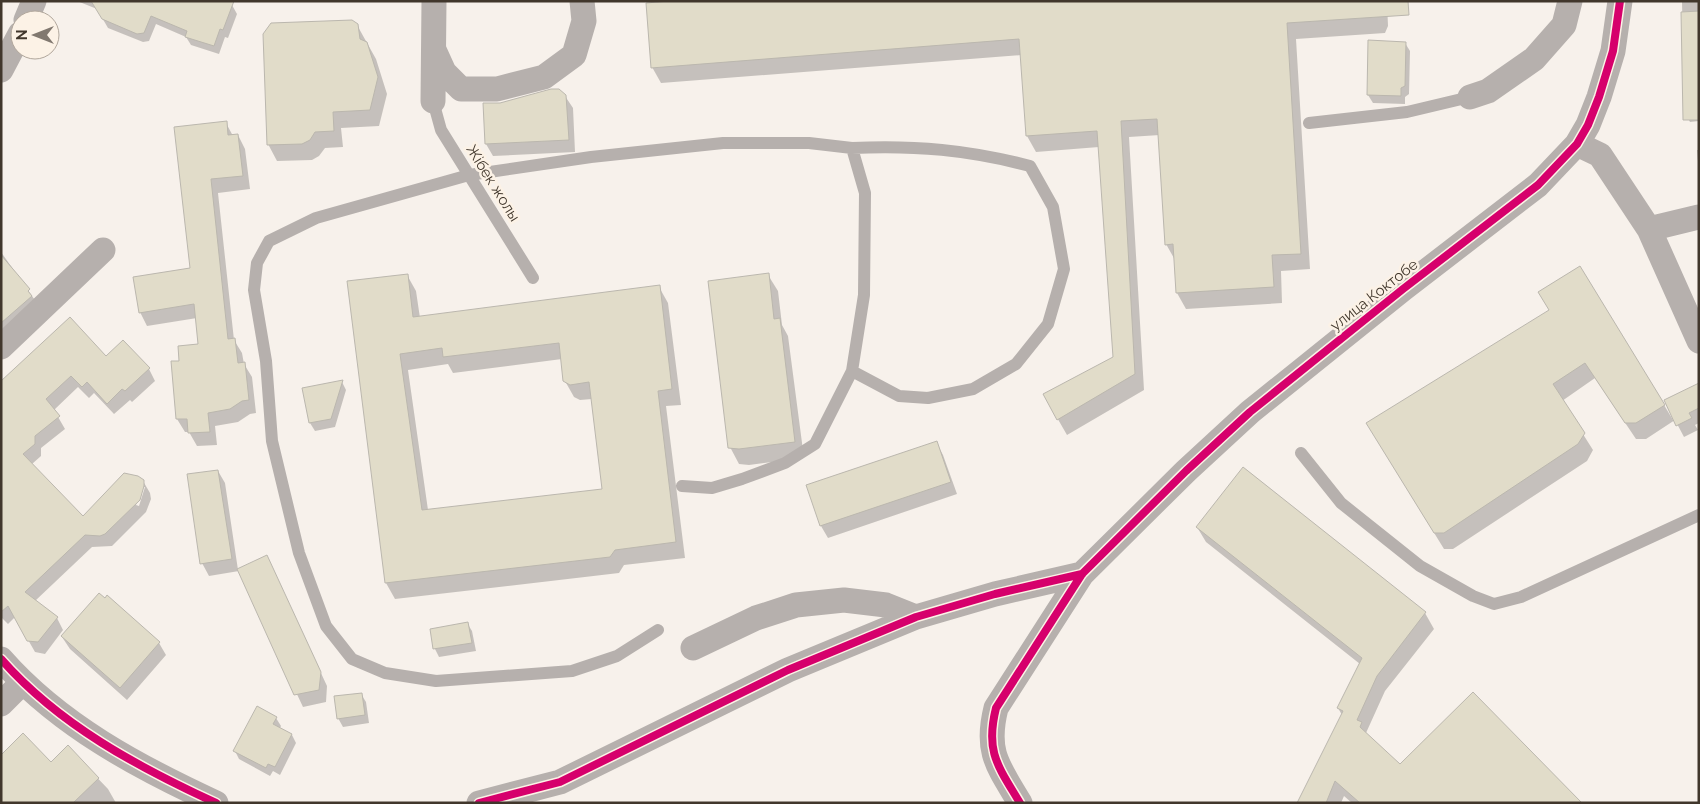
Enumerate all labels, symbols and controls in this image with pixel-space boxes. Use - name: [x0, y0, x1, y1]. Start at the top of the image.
- north arrow: [10, 10, 60, 60]
- text: N: [14, 30, 30, 40]
- street label: Жібек жолы: [462, 141, 524, 225]
- street label: улица Коктобе: [1327, 255, 1421, 335]

